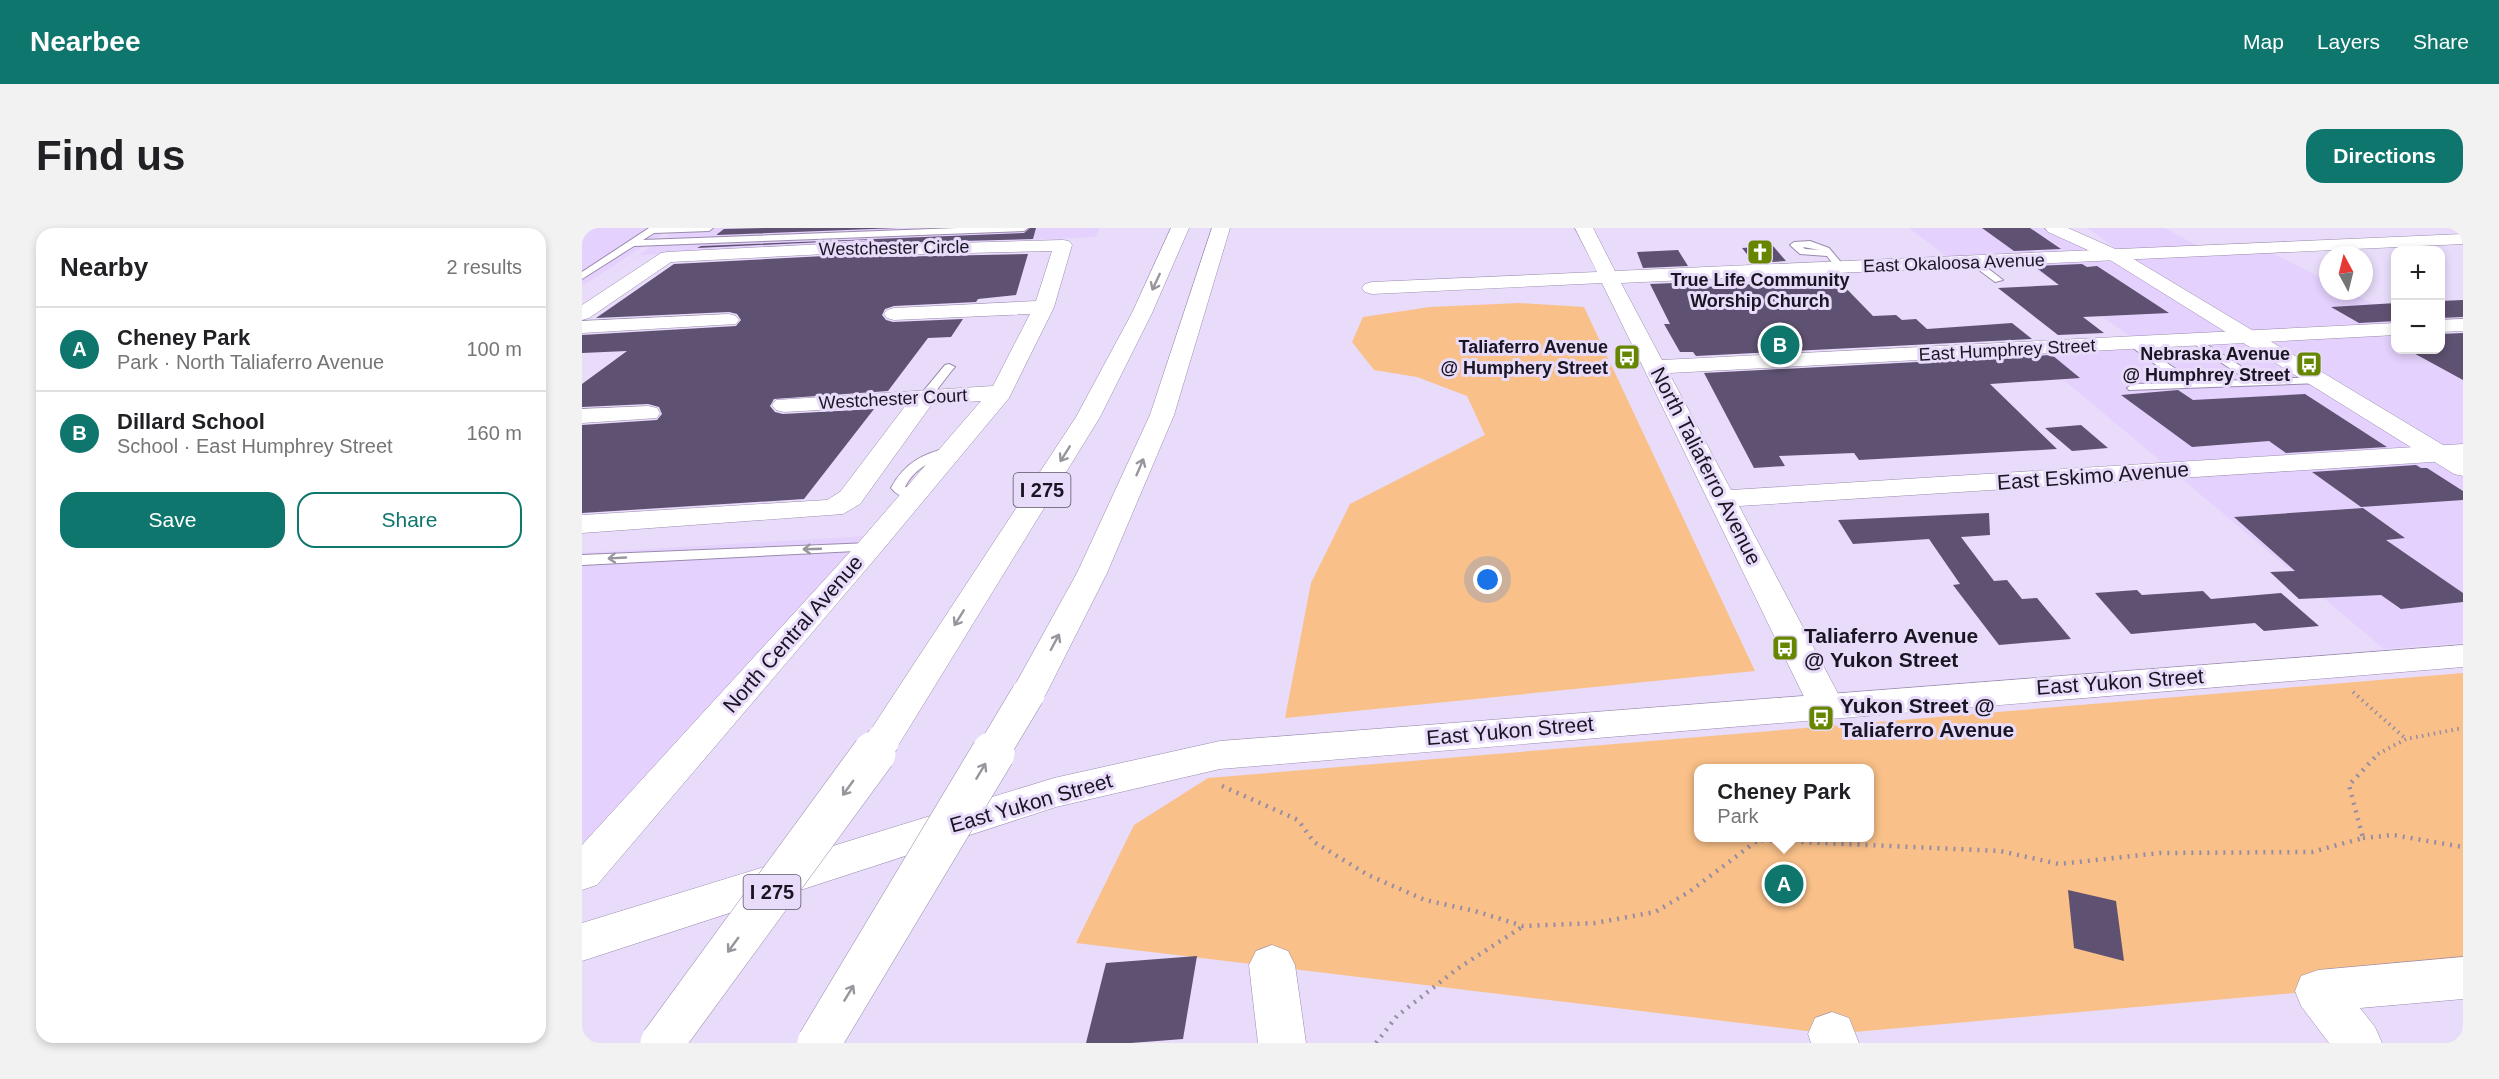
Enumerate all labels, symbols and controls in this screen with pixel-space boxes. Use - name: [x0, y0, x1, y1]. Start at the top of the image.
- text: Nearbee: [30, 26, 141, 57]
- text: Map: [2243, 30, 2284, 53]
- text: Layers: [2317, 30, 2380, 53]
- text: Share: [2413, 30, 2469, 53]
- button: Directions: [2306, 129, 2463, 183]
- text: Find us: [36, 132, 185, 179]
- street label: Westchester Circle: [818, 237, 970, 259]
- church icon: True Life Community Worship Church: [1745, 237, 1775, 267]
- north arrow: [2319, 246, 2373, 300]
- map controls: [2391, 246, 2445, 354]
- button: +: [2391, 246, 2445, 300]
- street label: East Okaloosa Avenue: [1863, 250, 2045, 276]
- text: Nearby: [60, 252, 148, 282]
- text: 2 results: [446, 256, 522, 278]
- place label: True Life Community Worship Church: [1670, 270, 1850, 311]
- one-way arrow: [1150, 272, 1162, 290]
- button: −: [2391, 300, 2445, 354]
- pin: B: [1760, 322, 1800, 368]
- text: Cheney Park: [117, 325, 250, 350]
- street label: East Humphrey Street: [1918, 335, 2096, 365]
- place label: Taliaferro Avenue @ Humphery Street: [1440, 337, 1608, 378]
- text: A: [72, 338, 87, 360]
- text: 100 m: [466, 338, 522, 360]
- bus stop icon: Taliaferro Avenue @ Humphery Street: [1612, 342, 1642, 372]
- place label: Nebraska Avenue @ Humphrey Street: [2122, 344, 2290, 385]
- bus stop icon: Nebraska Avenue @ Humphrey Street: [2294, 349, 2324, 379]
- text: Park · North Taliaferro Avenue: [117, 351, 384, 373]
- street label: North Taliaferro Avenue: [1647, 363, 1766, 568]
- street label: Westchester Court: [818, 385, 968, 413]
- text: Dillard School: [117, 409, 265, 434]
- text: B: [72, 422, 87, 444]
- text: 160 m: [466, 422, 522, 444]
- text: School · East Humphrey Street: [117, 435, 393, 457]
- one-way arrow: [1059, 445, 1071, 462]
- street label: East Eskimo Avenue: [1996, 457, 2190, 494]
- one-way arrow: [1135, 458, 1147, 476]
- road number: I 275: [1014, 473, 1070, 507]
- button: Save: [60, 492, 285, 548]
- button: Share: [297, 492, 522, 548]
- one-way arrow: [802, 544, 822, 555]
- street label: North Central Avenue: [718, 551, 867, 717]
- one-way arrow: [607, 552, 627, 563]
- your location: [1473, 565, 1502, 594]
- one-way arrow: [953, 609, 966, 626]
- place label: Taliaferro Avenue @ Yukon Street: [1804, 624, 1978, 671]
- one-way arrow: [1050, 633, 1062, 651]
- bus stop icon: Taliaferro Avenue @ Yukon Street: [1770, 633, 1800, 663]
- street label: East Yukon Street: [2036, 664, 2205, 699]
- place label: Yukon Street @ Taliaferro Avenue: [1840, 694, 2014, 741]
- bus stop icon: Yukon Street @ Taliaferro Avenue: [1806, 703, 1836, 733]
- street label: East Yukon Street: [1425, 712, 1595, 749]
- one-way arrow: [976, 763, 988, 780]
- popup: [1694, 764, 1874, 842]
- street label: East Yukon Street: [947, 768, 1115, 837]
- one-way arrow: [842, 779, 854, 795]
- text: Cheney Park: [1717, 779, 1851, 804]
- text: Park: [1717, 805, 1758, 827]
- pin: A: [1764, 862, 1804, 906]
- road number: I 275: [744, 875, 801, 909]
- one-way arrow: [727, 937, 740, 953]
- one-way arrow: [843, 985, 855, 1002]

